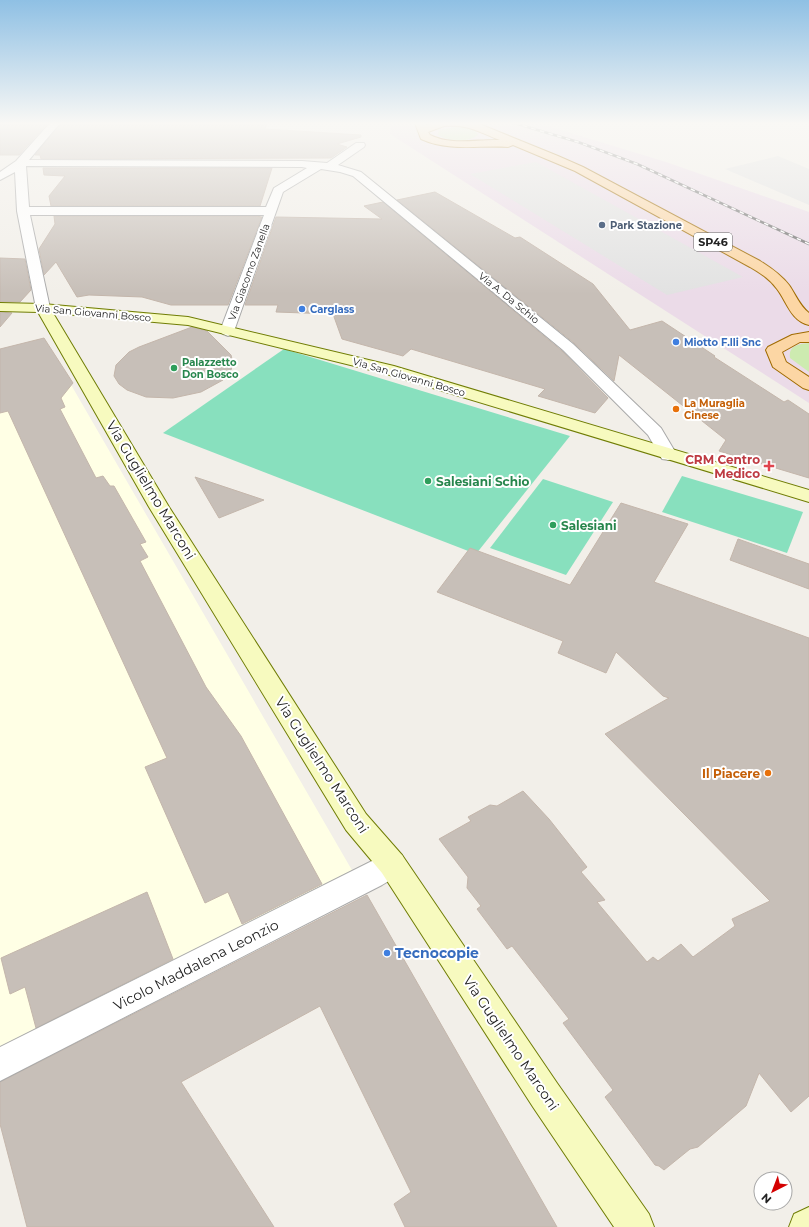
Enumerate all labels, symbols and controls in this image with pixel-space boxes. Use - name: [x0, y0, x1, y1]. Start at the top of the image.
- place label: Park Stazione: [610, 219, 682, 232]
- marker: Park Stazione: [597, 220, 607, 230]
- street label: Via Giacomo Zanella: [225, 222, 273, 322]
- road number: SP46: [694, 233, 732, 251]
- street label: Via A. Da Schio: [476, 270, 542, 326]
- street label: Via San Giovanni Bosco: [34, 301, 152, 325]
- place label: Carglass: [310, 303, 355, 316]
- marker: Carglass: [297, 304, 307, 314]
- place label: Miotto F.lli Snc: [684, 336, 761, 349]
- marker: Miotto F.lli Snc: [671, 337, 681, 347]
- street label: Via San Giovanni Bosco: [351, 355, 467, 399]
- place label: Palazzetto Don Bosco: [182, 356, 239, 381]
- marker: Palazzetto Don Bosco: [169, 363, 179, 373]
- place label: La Muraglia Cinese: [684, 397, 745, 422]
- marker: La Muraglia Cinese: [671, 404, 681, 414]
- street label: Via Guglielmo Marconi: [102, 417, 200, 563]
- place label: CRM Centro Medico: [685, 452, 760, 481]
- marker: CRM Centro Medico: [763, 460, 775, 472]
- place label: Salesiani Schio: [436, 474, 530, 489]
- marker: Salesiani Schio: [423, 476, 433, 486]
- place label: Salesiani: [561, 518, 617, 533]
- marker: Salesiani: [548, 520, 558, 530]
- street label: Via Guglielmo Marconi: [271, 693, 373, 837]
- place label: Il Piacere: [702, 766, 760, 781]
- marker: Il Piacere: [763, 768, 773, 778]
- street label: Vicolo Maddalena Leonzio: [110, 915, 282, 1015]
- place label: Tecnocopie: [395, 944, 479, 962]
- marker: Tecnocopie: [382, 948, 392, 958]
- street label: Via Guglielmo Marconi: [459, 972, 563, 1114]
- north arrow: [753, 1171, 793, 1211]
- text: N: [758, 1190, 774, 1207]

